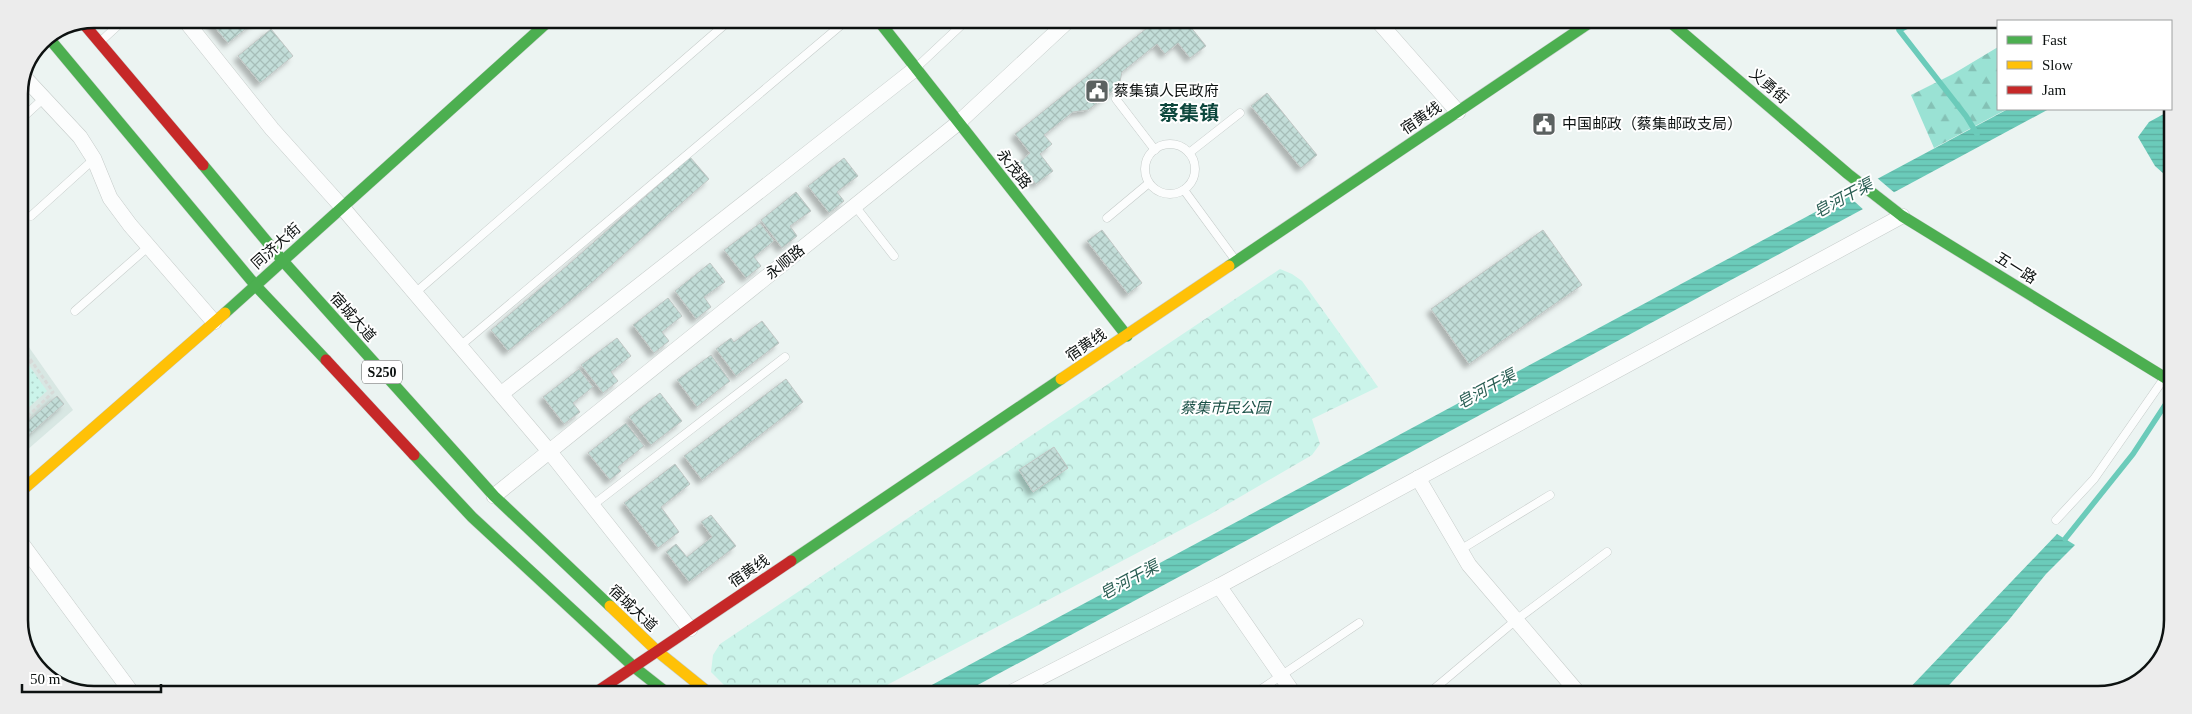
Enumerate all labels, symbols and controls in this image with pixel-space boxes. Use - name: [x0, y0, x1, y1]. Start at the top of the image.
- legend: [1997, 20, 2172, 110]
- text: Fast: [2042, 32, 2068, 48]
- text: Slow: [2042, 57, 2073, 73]
- street label: 义勇街: [1747, 65, 1791, 107]
- public building icon: 蔡集镇人民政府: [1084, 78, 1110, 104]
- text: Jam: [2042, 82, 2066, 98]
- place label: 蔡集镇人民政府: [1114, 83, 1219, 99]
- street label: 宿黄线: [1398, 99, 1444, 137]
- district label: 蔡集镇: [1159, 102, 1219, 124]
- public building icon: 中国邮政（蔡集邮政支局）: [1531, 111, 1557, 137]
- place label: 中国邮政（蔡集邮政支局）: [1562, 116, 1742, 132]
- street label: 永茂路: [994, 146, 1034, 192]
- water label: 皂河干渠: [1811, 175, 1877, 221]
- street label: 同济大街: [248, 220, 304, 272]
- street label: 永顺路: [762, 242, 808, 282]
- street label: 五一路: [1993, 249, 2039, 287]
- street label: 宿城大道: [327, 289, 379, 345]
- street label: 宿黄线: [1063, 326, 1109, 364]
- road number: S250: [362, 361, 402, 384]
- water label: 皂河干渠: [1454, 366, 1520, 412]
- park label: 蔡集市民公园: [1180, 400, 1272, 416]
- street label: 宿黄线: [726, 552, 772, 590]
- water label: 皂河干渠: [1097, 557, 1163, 603]
- street label: 宿城大道: [606, 582, 660, 634]
- scale bar: [22, 662, 161, 694]
- text: 50 m: [30, 671, 61, 687]

